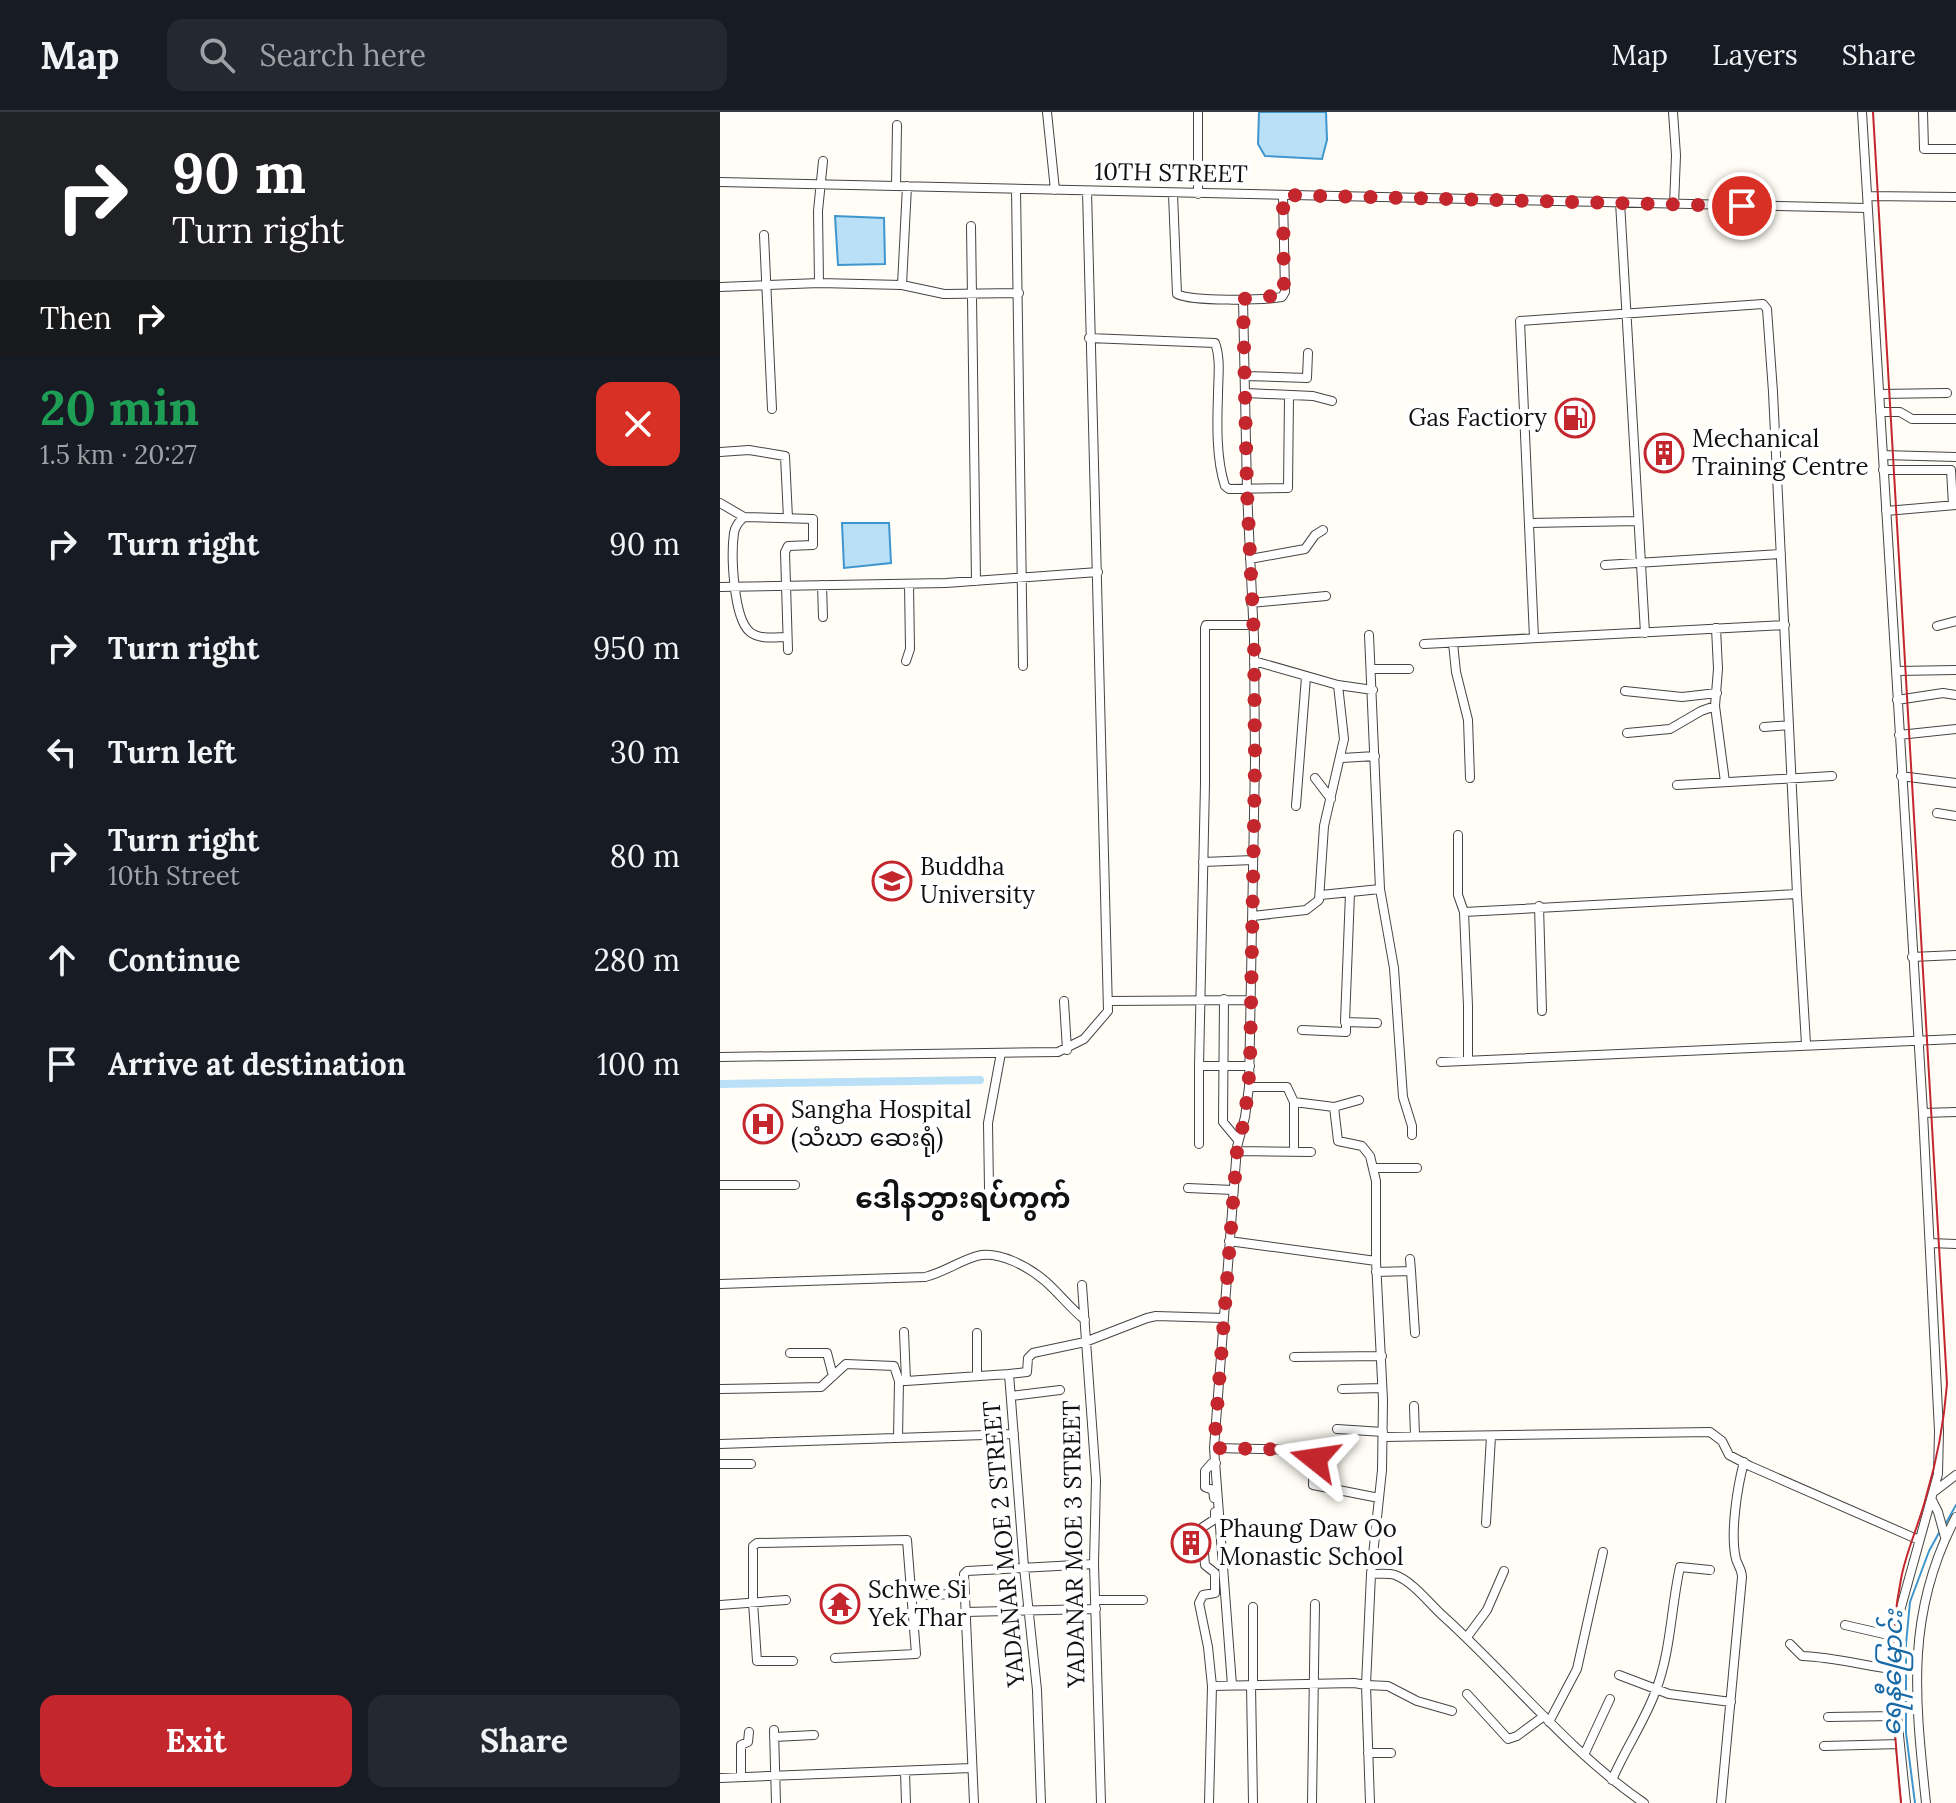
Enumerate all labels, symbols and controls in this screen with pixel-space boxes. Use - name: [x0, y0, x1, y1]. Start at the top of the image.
- search box: [167, 19, 727, 91]
- text: Map: [40, 31, 119, 79]
- icon: search: [195, 33, 239, 77]
- text: Search here: [259, 36, 426, 74]
- text: Map: [1611, 37, 1668, 73]
- text: Layers: [1712, 37, 1798, 73]
- text: Share: [1842, 37, 1916, 73]
- text: 90 m: [172, 137, 306, 208]
- icon: right: [40, 144, 144, 248]
- street label: 10TH STREET: [1094, 156, 1248, 189]
- pin: [1708, 172, 1776, 240]
- icon: arrive: [1720, 184, 1764, 228]
- text: Turn right: [172, 207, 345, 253]
- icon: right: [128, 296, 172, 340]
- text: Then: [40, 299, 112, 337]
- text: 20 min: [40, 377, 199, 438]
- button: close: [596, 382, 680, 466]
- fuel station icon: Gas Factiory: [1554, 397, 1596, 439]
- place label: Gas Factiory: [1408, 402, 1547, 433]
- place label: Mechanical Training Centre: [1692, 423, 1868, 482]
- building icon: Mechanical Training Centre: [1643, 432, 1685, 474]
- text: 1.5 km · 20:27: [40, 438, 197, 471]
- icon: right: [40, 522, 84, 566]
- text: Turn right: [108, 525, 259, 563]
- text: 90 m: [609, 525, 680, 563]
- icon: right: [40, 626, 84, 670]
- text: Turn right: [108, 629, 259, 667]
- text: 950 m: [593, 629, 680, 667]
- icon: left: [40, 730, 84, 774]
- text: Turn left: [108, 733, 236, 771]
- text: 30 m: [610, 733, 680, 771]
- text: Turn right: [108, 821, 259, 859]
- icon: right: [40, 834, 84, 878]
- text: 80 m: [610, 837, 680, 875]
- place label: Buddha University: [920, 851, 1035, 910]
- text: 10th Street: [108, 859, 240, 892]
- school or university icon: Buddha University: [871, 860, 913, 902]
- icon: ahead: [40, 938, 84, 982]
- text: Continue: [108, 941, 240, 979]
- text: 280 m: [594, 941, 680, 979]
- icon: arrive: [40, 1042, 84, 1086]
- text: Arrive at destination: [108, 1045, 406, 1083]
- text: 100 m: [597, 1045, 680, 1083]
- place label: Sangha Hospital (သံဃာ ဆေးရုံ): [791, 1094, 971, 1157]
- hospital icon: Sangha Hospital (သံဃာ ဆေးရုံ): [742, 1103, 784, 1145]
- district label: ဒေါနဘွားရပ်ကွက်: [855, 1179, 1071, 1221]
- street label: YADANAR MOE 2 STREET: [976, 1400, 1032, 1689]
- street label: YADANAR MOE 3 STREET: [1055, 1400, 1092, 1689]
- position arrow: [1273, 1417, 1357, 1501]
- place label: Phaung Daw Oo Monastic School: [1219, 1513, 1403, 1572]
- building icon: Phaung Daw Oo Monastic School: [1170, 1522, 1212, 1564]
- place label: Schwe Si Yek Thar: [867, 1574, 967, 1633]
- temple icon: Schwe Si Yek Thar: [819, 1583, 861, 1625]
- water label: ရေနီမြောင်း: [1873, 1608, 1915, 1736]
- button: Exit: [40, 1695, 352, 1787]
- button: Share: [368, 1695, 680, 1787]

